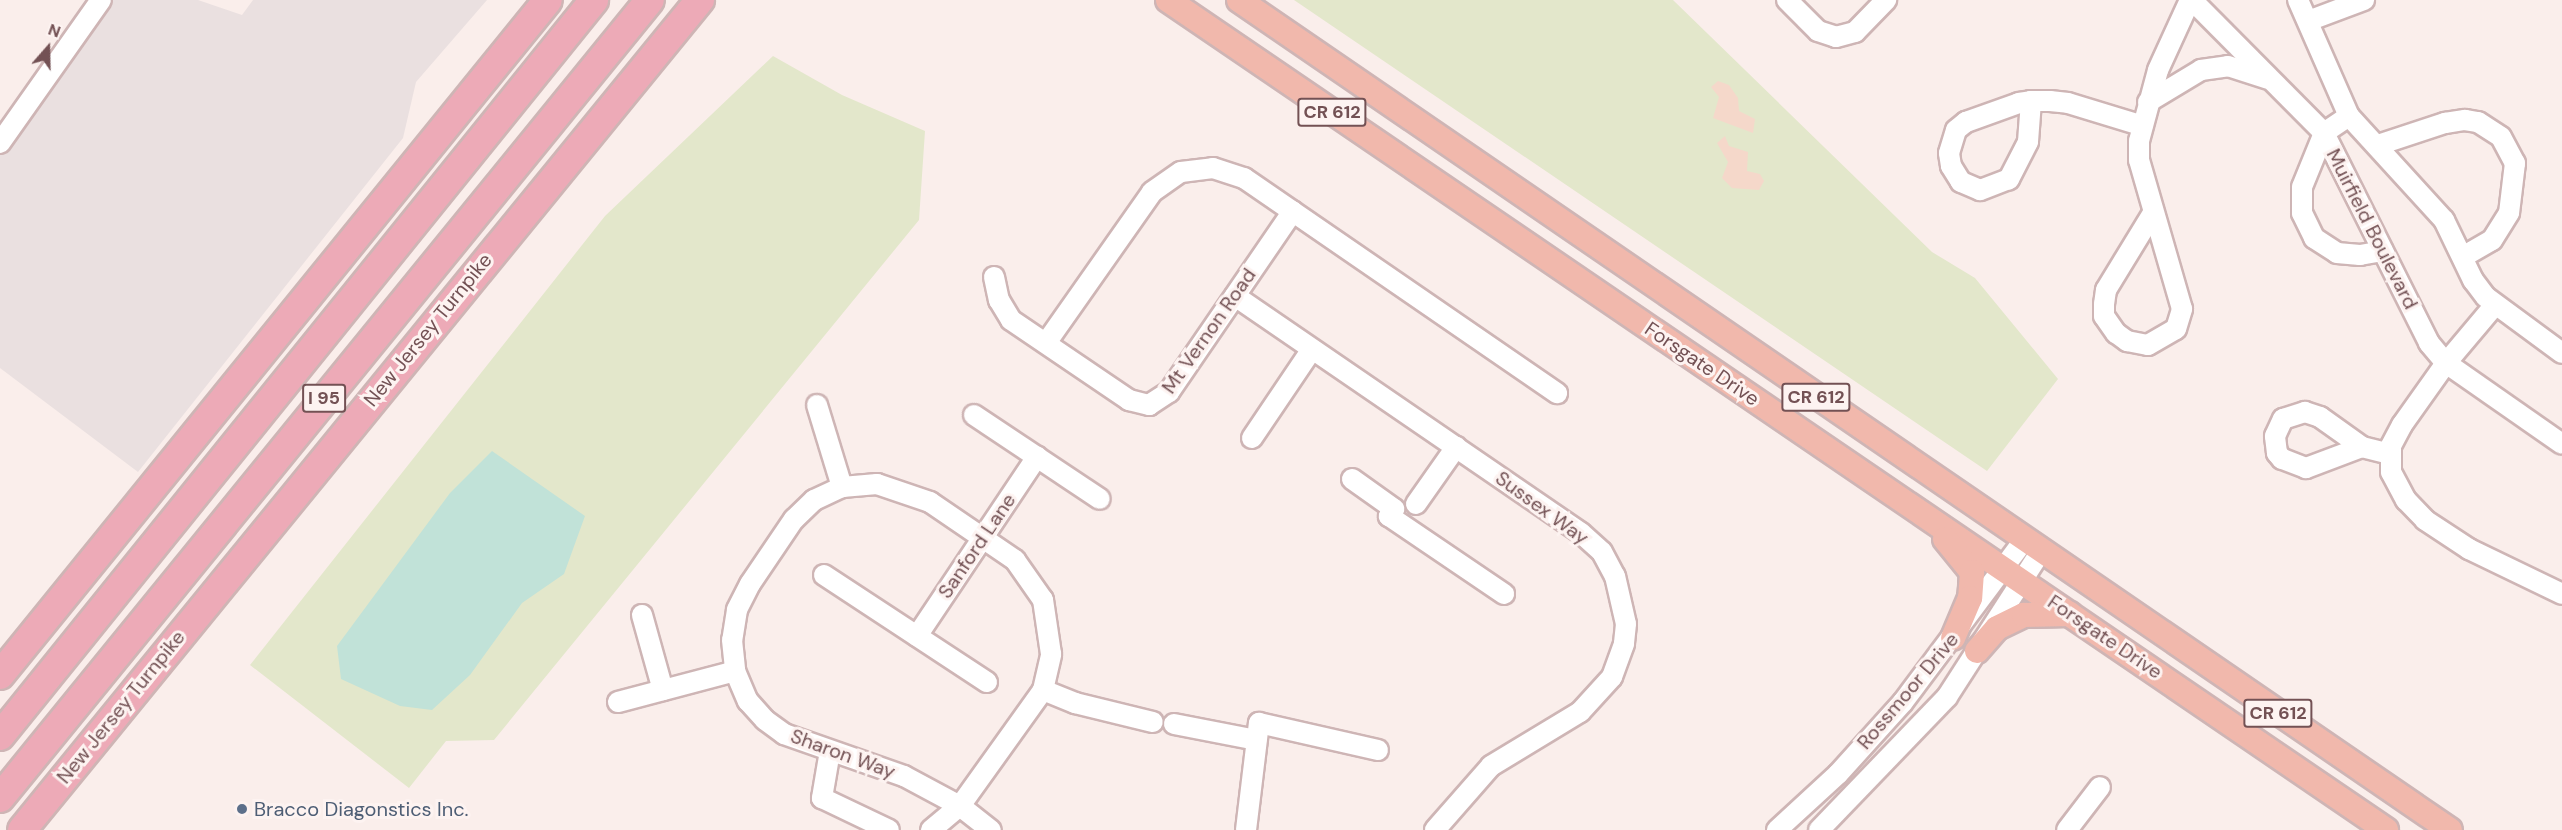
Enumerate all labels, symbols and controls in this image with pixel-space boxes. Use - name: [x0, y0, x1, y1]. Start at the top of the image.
- north arrow: [18, 18, 78, 78]
- text: N: [45, 19, 63, 42]
- road number: CR 612: [1296, 97, 1368, 127]
- street label: Muirfield Boulevard: [2321, 145, 2423, 313]
- street label: New Jersey Turnpike: [359, 249, 497, 411]
- street label: Mt Vernon Road: [1157, 264, 1261, 398]
- street label: Forsgate Drive: [1640, 317, 1764, 411]
- road number: CR 612: [1780, 382, 1852, 412]
- road number: I 95: [302, 383, 346, 413]
- street label: Sussex Way: [1491, 466, 1593, 550]
- street label: Sanford Lane: [933, 489, 1021, 603]
- street label: Forsgate Drive: [2043, 590, 2167, 684]
- street label: New Jersey Turnpike: [52, 626, 190, 788]
- street label: Rossmoor Drive: [1852, 628, 1964, 754]
- road number: CR 612: [2242, 698, 2314, 728]
- street label: Sharon Way: [787, 724, 899, 784]
- place label: Bracco Diagonstics Inc.: [254, 797, 469, 821]
- marker: Bracco Diagonstics Inc.: [235, 802, 249, 816]

